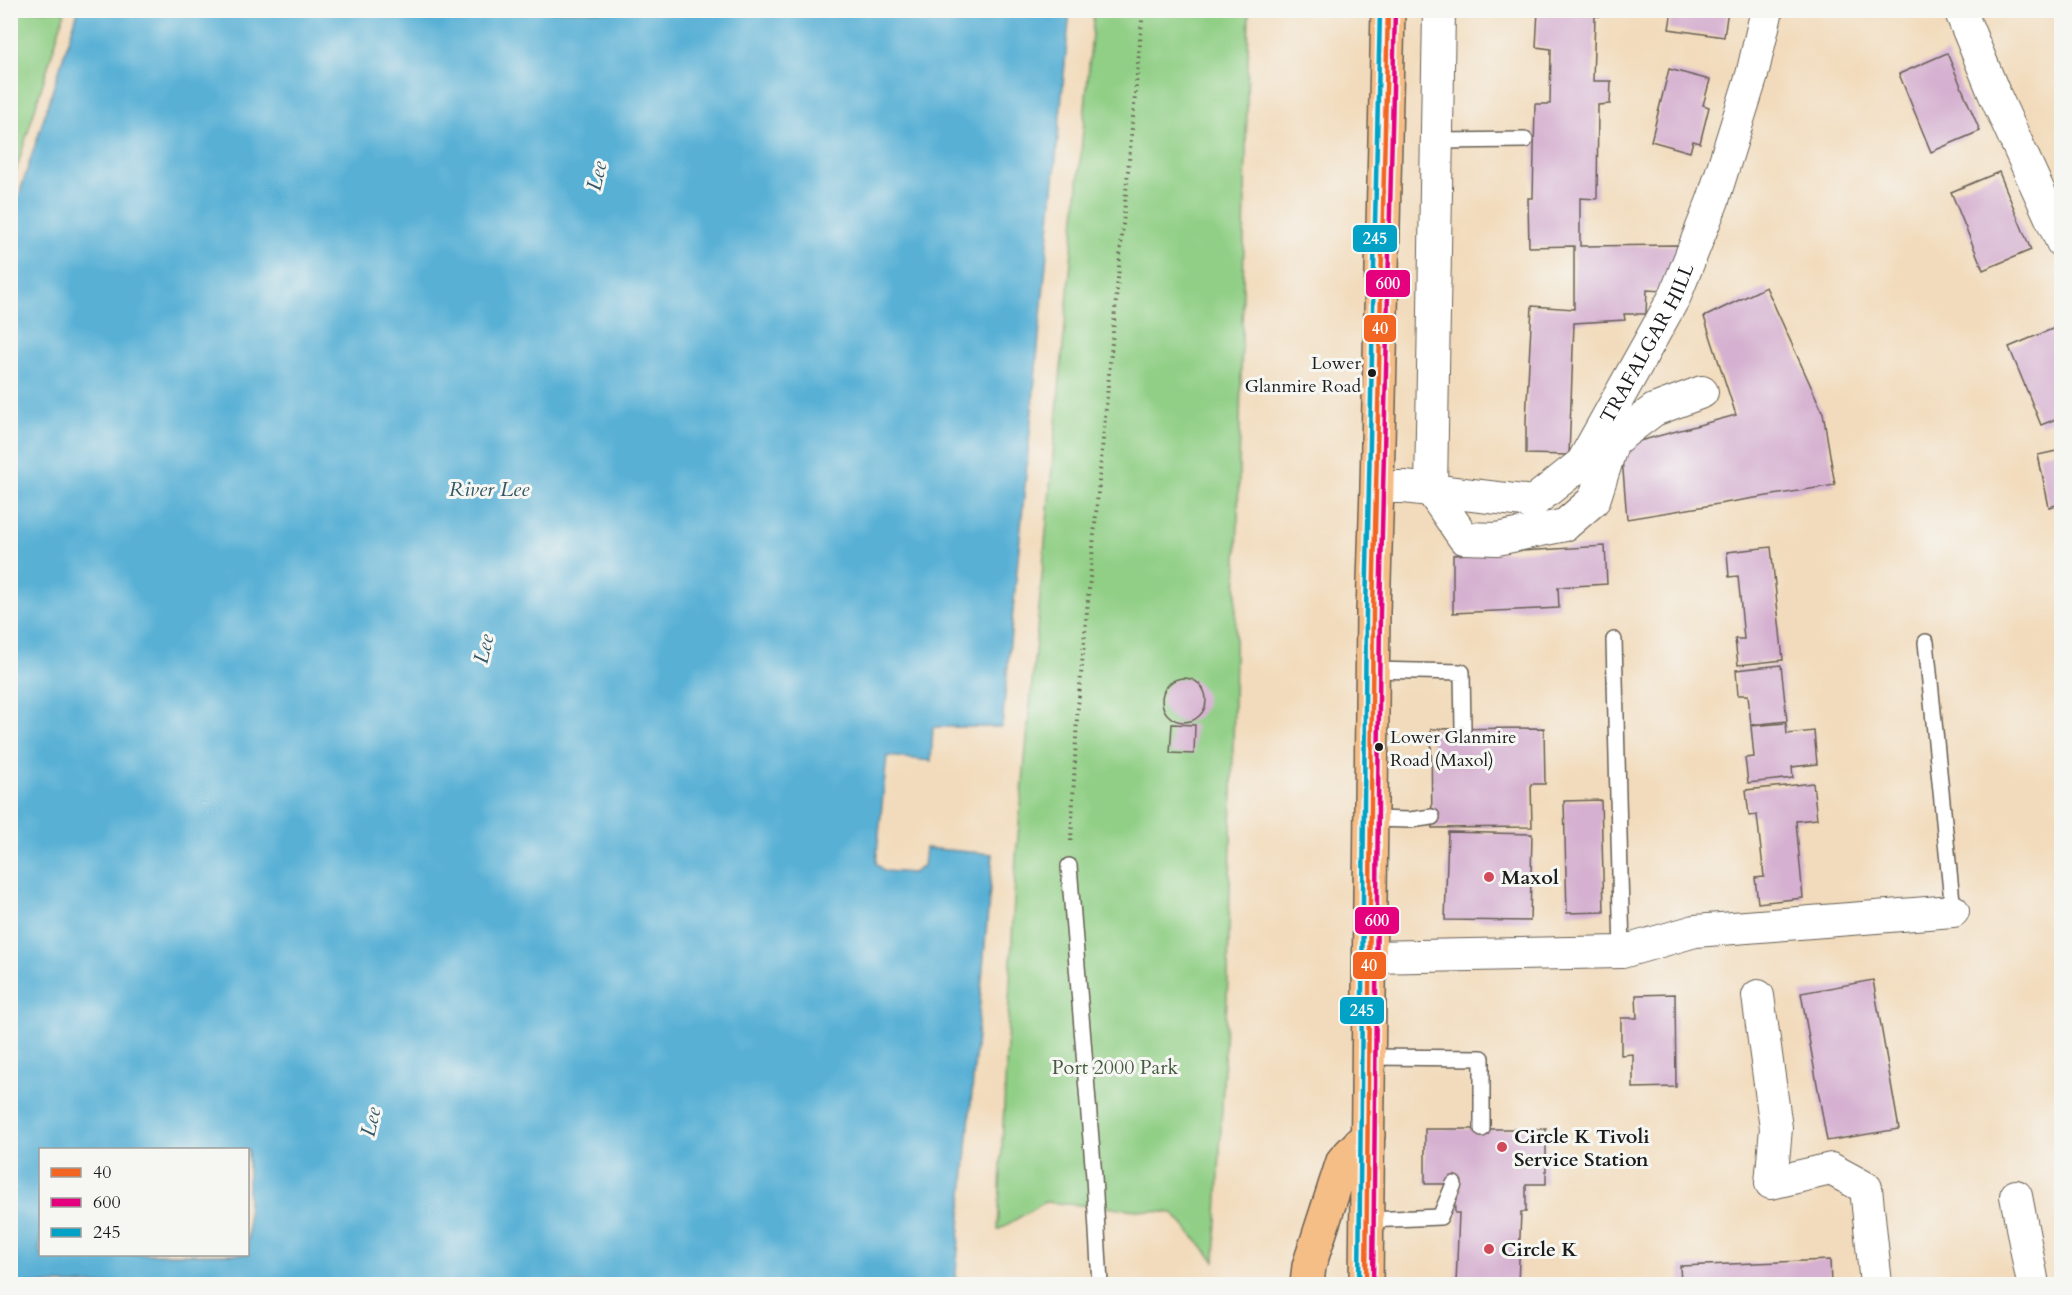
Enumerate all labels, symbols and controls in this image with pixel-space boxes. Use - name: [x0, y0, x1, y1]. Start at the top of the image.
- water label: Lee: [580, 158, 615, 194]
- line badge: 245: [1352, 224, 1398, 253]
- text: 245: [1363, 228, 1387, 250]
- street label: TRAFALGAR HILL: [1593, 258, 1700, 428]
- line badge: 600: [1365, 269, 1411, 298]
- text: 600: [1376, 273, 1400, 295]
- line badge: 40: [1363, 314, 1397, 343]
- text: 40: [1372, 318, 1388, 340]
- place label: Lower Glanmire Road: [1245, 351, 1361, 399]
- marker: Lower Glanmire Road: [1366, 367, 1378, 379]
- water label: River Lee: [449, 475, 530, 504]
- water label: Lee: [467, 631, 502, 667]
- place label: Lower Glanmire Road (Maxol): [1390, 725, 1516, 773]
- marker: Lower Glanmire Road (Maxol): [1373, 741, 1385, 753]
- place label: Maxol: [1501, 864, 1559, 891]
- marker: Maxol: [1482, 870, 1496, 884]
- line badge: 600: [1354, 906, 1400, 935]
- text: 600: [1365, 910, 1389, 932]
- line badge: 40: [1352, 951, 1387, 980]
- text: 40: [1361, 955, 1377, 977]
- line badge: 245: [1339, 996, 1385, 1025]
- text: 245: [1350, 1000, 1374, 1022]
- park label: Port 2000 Park: [1052, 1054, 1179, 1081]
- water label: Lee: [354, 1104, 389, 1140]
- place label: Circle K Tivoli Service Station: [1514, 1123, 1650, 1173]
- marker: Circle K Tivoli Service Station: [1495, 1140, 1509, 1154]
- legend: [39, 1148, 249, 1256]
- text: 40: [93, 1160, 111, 1185]
- text: 600: [93, 1190, 121, 1215]
- text: 245: [93, 1220, 121, 1245]
- place label: Circle K: [1501, 1236, 1578, 1263]
- marker: Circle K: [1482, 1242, 1496, 1256]

